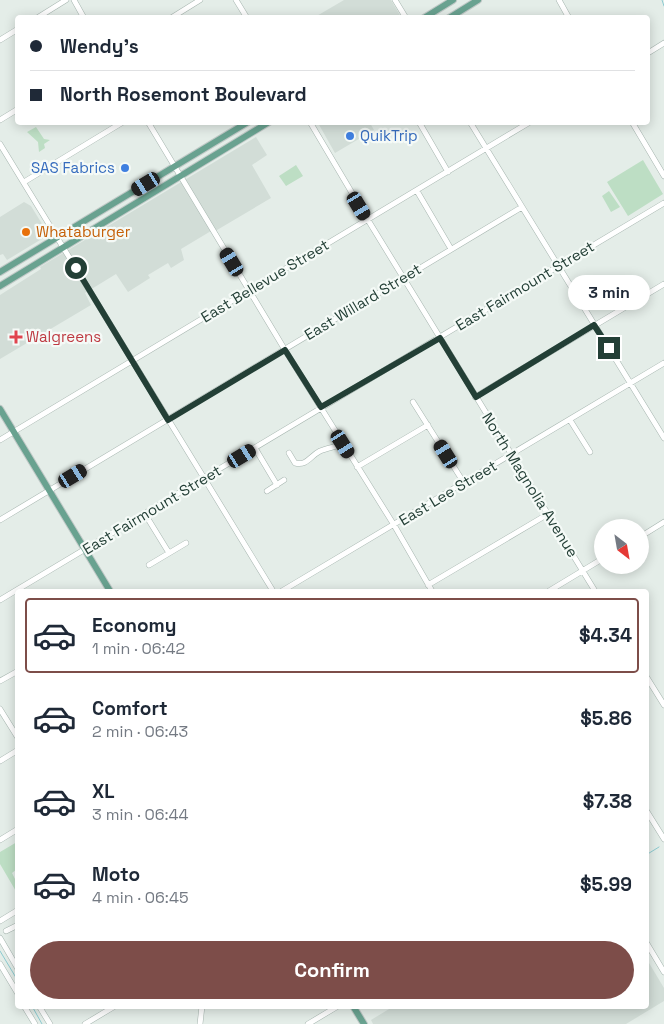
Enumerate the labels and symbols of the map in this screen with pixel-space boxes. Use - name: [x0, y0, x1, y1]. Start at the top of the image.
- place label: QuikTrip: [360, 126, 418, 145]
- marker: QuikTrip: [344, 130, 356, 142]
- place label: SAS Fabrics: [31, 158, 115, 177]
- marker: SAS Fabrics: [119, 162, 131, 174]
- car: [129, 170, 162, 198]
- car: [344, 189, 373, 223]
- place label: Whataburger: [36, 222, 131, 241]
- marker: Whataburger: [20, 226, 32, 238]
- street label: East Bellevue Street: [197, 235, 332, 326]
- street label: East Fairmount Street: [452, 237, 598, 334]
- car: [217, 245, 246, 279]
- route start: [65, 257, 87, 279]
- street label: East Willard Street: [301, 259, 425, 344]
- callout: 3 min: [568, 276, 650, 310]
- place label: Walgreens: [26, 327, 101, 346]
- marker: Walgreens: [10, 331, 22, 343]
- route end: [598, 337, 620, 359]
- street label: North Magnolia Avenue: [478, 409, 583, 561]
- car: [328, 427, 357, 461]
- car: [431, 437, 460, 471]
- car: [225, 442, 258, 470]
- street label: East Lee Street: [395, 456, 500, 529]
- street label: East Fairmount Street: [79, 461, 225, 558]
- car: [56, 462, 89, 490]
- north arrow: [594, 519, 649, 574]

